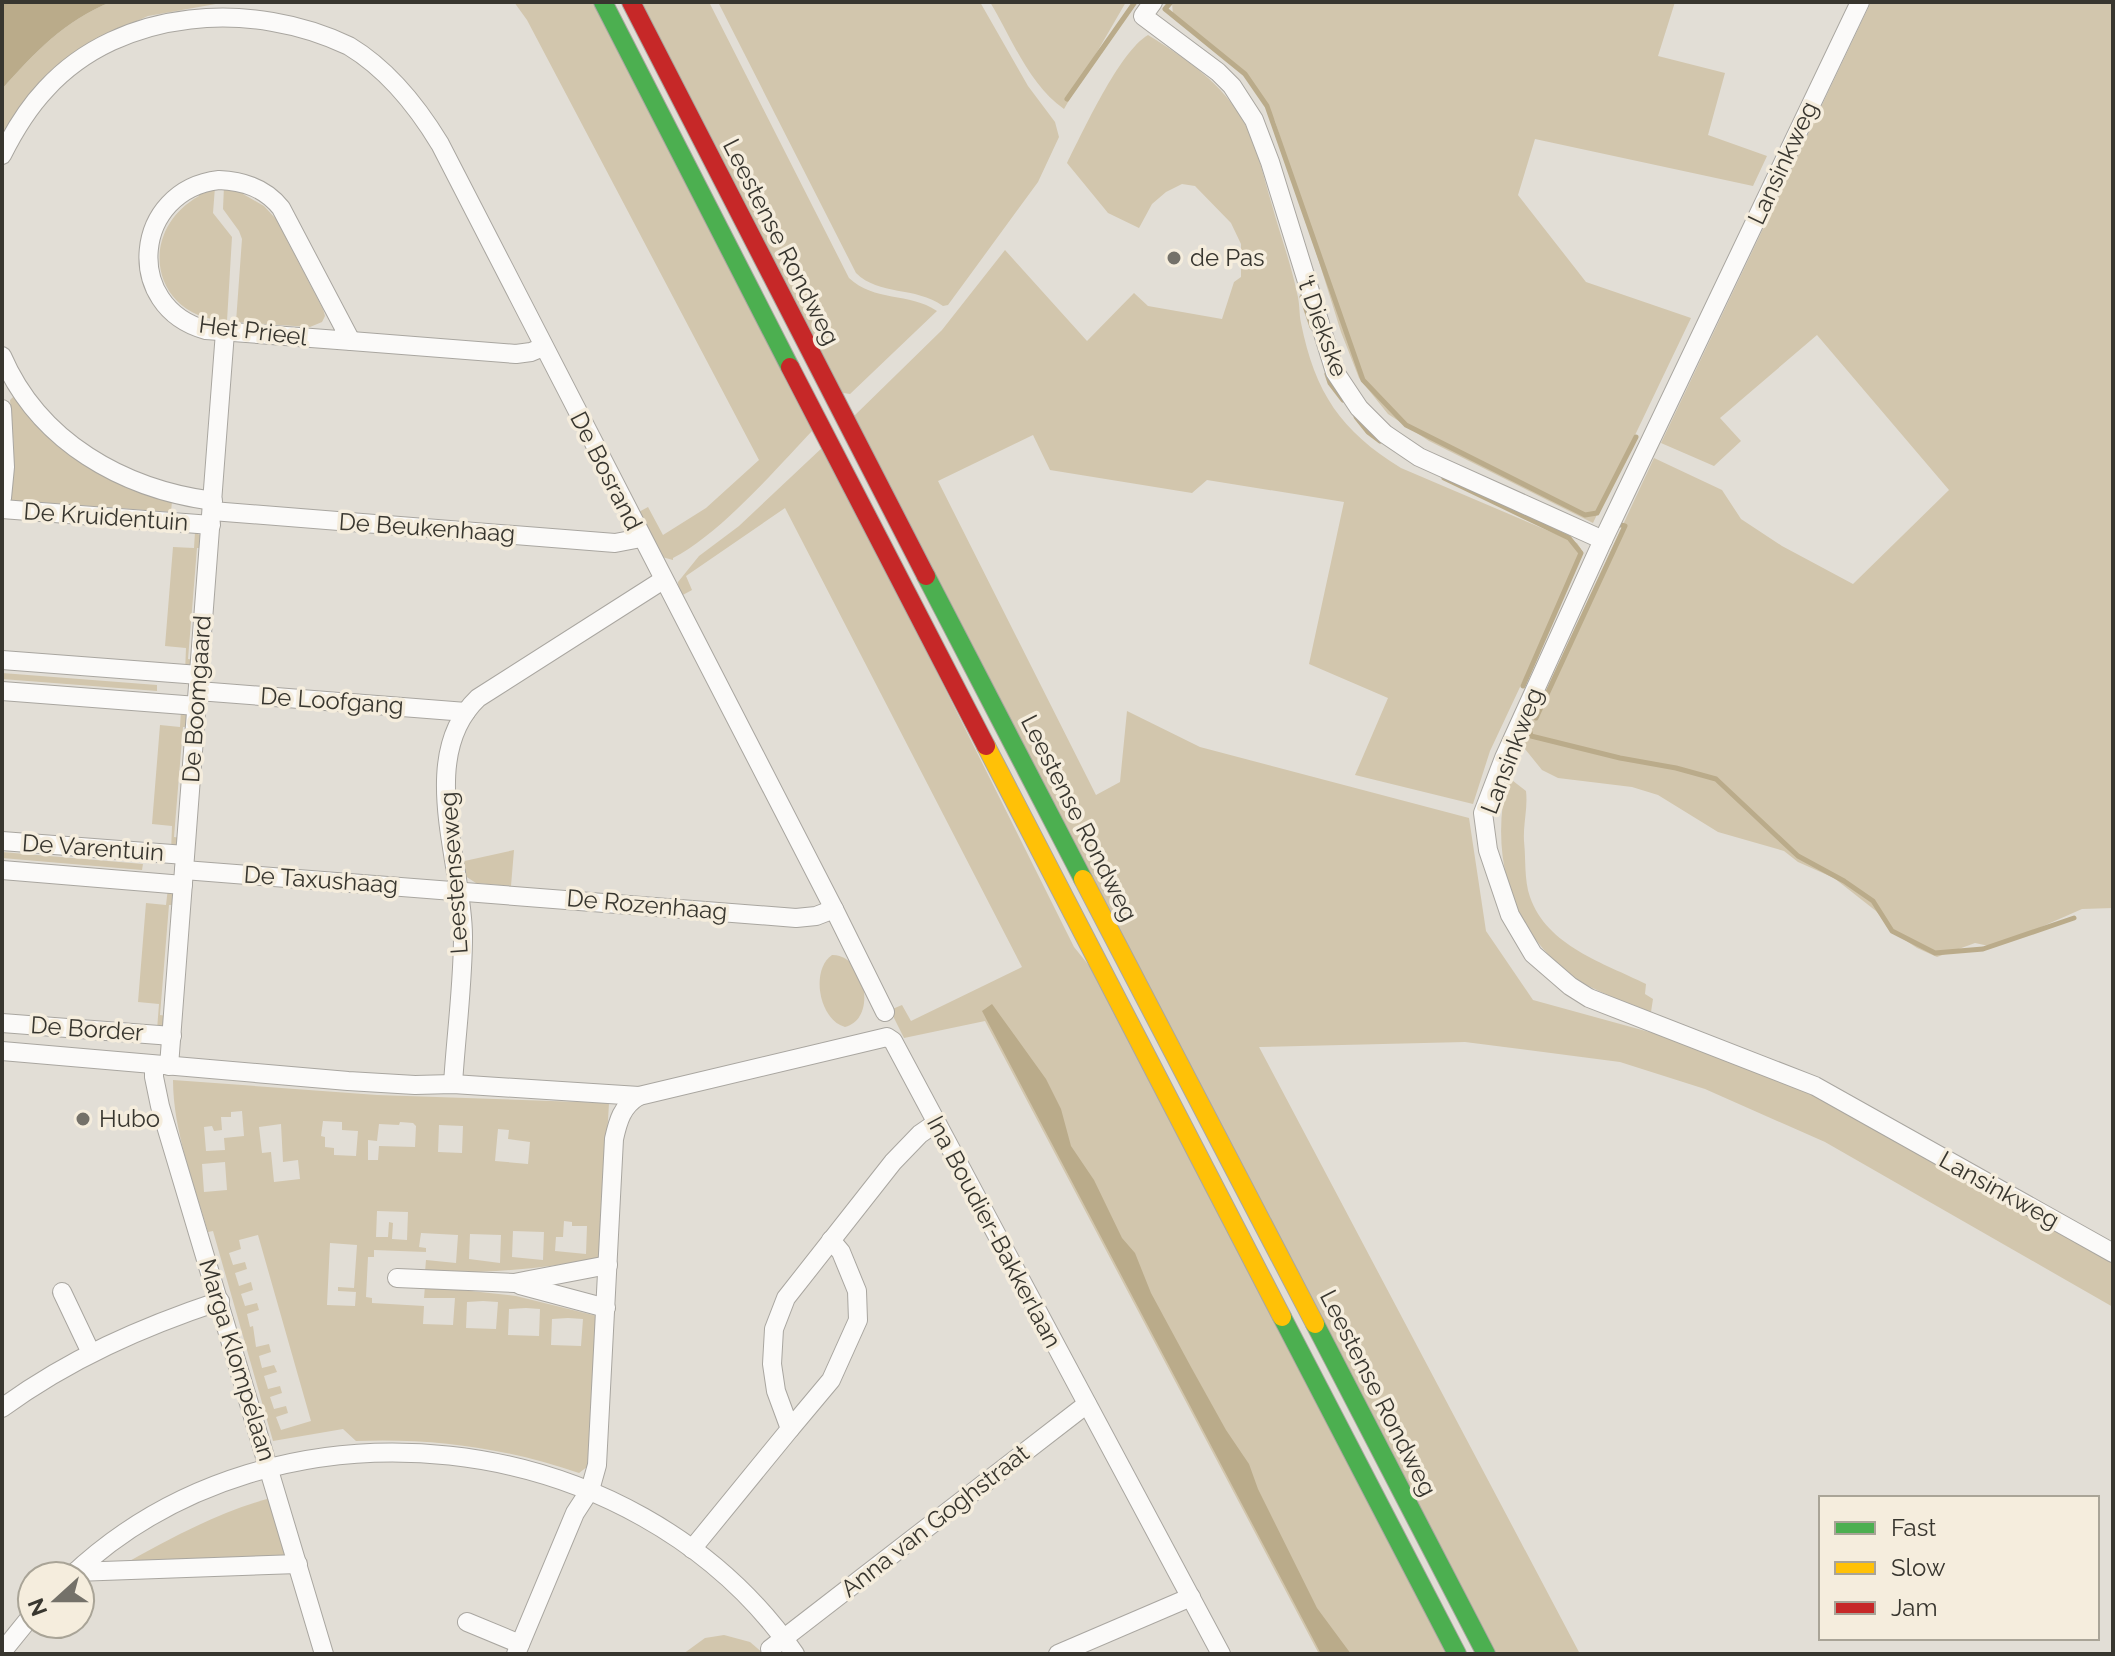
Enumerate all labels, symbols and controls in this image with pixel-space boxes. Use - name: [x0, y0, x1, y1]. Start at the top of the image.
- street label: Lansinkweg: [1741, 97, 1824, 229]
- street label: Leestense Rondweg: [717, 134, 846, 350]
- place label: de Pas: [1190, 243, 1265, 272]
- marker: de Pas: [1165, 249, 1183, 267]
- street label: 't Diekske: [1291, 271, 1354, 381]
- street label: Het Prieel: [197, 309, 309, 352]
- street label: De Bosrand: [564, 406, 649, 535]
- street label: De Kruidentuin: [23, 496, 189, 537]
- street label: De Beukenhaag: [338, 507, 516, 548]
- street label: De Boomgaard: [176, 614, 217, 784]
- street label: De Loofgang: [259, 681, 405, 720]
- street label: Lansinkweg: [1474, 684, 1549, 818]
- street label: Leestense Rondweg: [1015, 710, 1144, 926]
- street label: Leestenseweg: [433, 791, 474, 955]
- street label: De Varentuin: [21, 828, 165, 867]
- street label: De Taxushaag: [243, 860, 399, 899]
- street label: De Rozenhaag: [565, 883, 729, 926]
- street label: De Border: [30, 1010, 145, 1047]
- place label: Hubo: [99, 1104, 160, 1133]
- marker: Hubo: [74, 1110, 92, 1128]
- street label: Ina Boudier-Bakkerlaan: [921, 1111, 1068, 1353]
- street label: Lansinkweg: [1934, 1145, 2064, 1234]
- street label: Marga Klompélaan: [193, 1255, 282, 1465]
- street label: Leestense Rondweg: [1314, 1285, 1443, 1501]
- street label: Anna van Goghstraat: [835, 1438, 1035, 1603]
- legend: [1819, 1496, 2099, 1640]
- text: Fast: [1891, 1513, 1936, 1542]
- text: Slow: [1891, 1553, 1946, 1582]
- north arrow: [16, 1560, 96, 1640]
- text: Jam: [1891, 1593, 1937, 1622]
- text: N: [22, 1595, 52, 1620]

